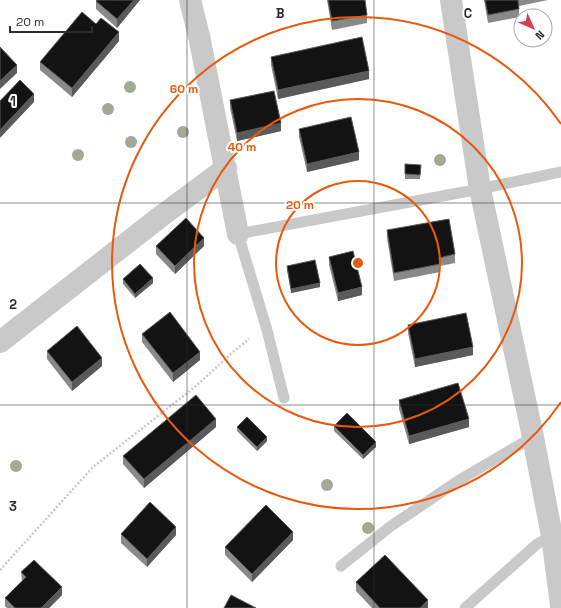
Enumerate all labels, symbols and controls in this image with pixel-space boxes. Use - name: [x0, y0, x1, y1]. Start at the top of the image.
- text: B: [276, 5, 285, 22]
- text: C: [464, 5, 472, 22]
- scale bar: [10, 8, 92, 34]
- north arrow: [513, 8, 553, 48]
- text: 20 m: [16, 14, 44, 30]
- text: N: [533, 28, 548, 43]
- text: 60 m: [170, 81, 198, 97]
- text: 1: [10, 93, 16, 110]
- text: 40 m: [228, 139, 256, 155]
- text: 20 m: [286, 197, 314, 213]
- centre of rings: [351, 256, 365, 270]
- text: 2: [9, 296, 17, 313]
- text: 3: [9, 498, 17, 515]

